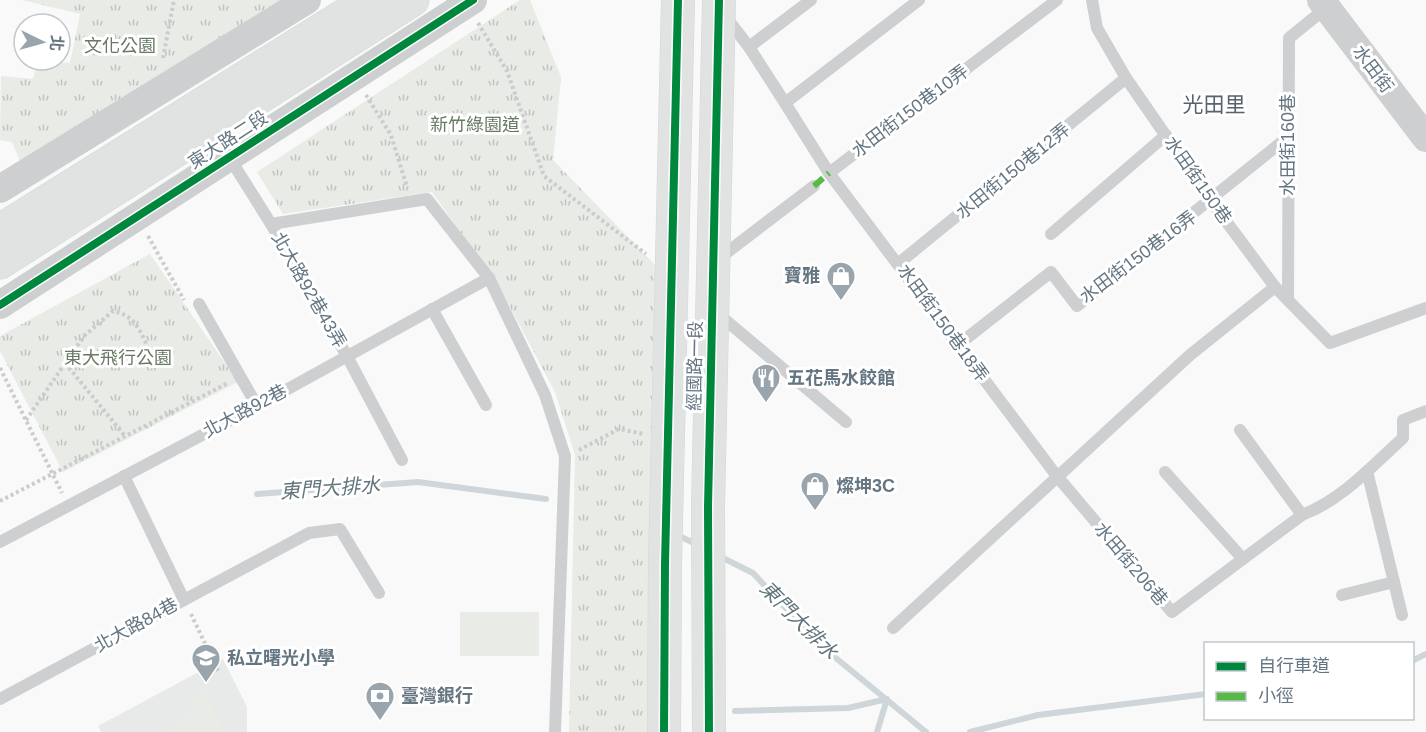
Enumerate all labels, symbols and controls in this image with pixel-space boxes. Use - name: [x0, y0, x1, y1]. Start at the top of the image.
- north arrow: [12, 12, 72, 72]
- text: 北: [47, 35, 66, 52]
- park label: 文化公園: [84, 36, 156, 56]
- street label: 水田街: [1349, 41, 1397, 97]
- street label: 水田街150巷10弄: [848, 61, 972, 161]
- district label: 光田里: [1183, 93, 1246, 116]
- street label: 水田街160巷: [1278, 94, 1298, 196]
- street label: 東大路二段: [185, 107, 271, 173]
- park label: 新竹綠園道: [430, 115, 520, 135]
- street label: 水田街150巷12弄: [952, 119, 1074, 223]
- street label: 水田街150巷: [1161, 132, 1235, 228]
- street label: 水田街150巷16弄: [1076, 207, 1200, 307]
- street label: 北大路92巷43弄: [268, 229, 350, 351]
- shop icon: 寶雅: [825, 260, 857, 302]
- street label: 水田街150巷18弄: [894, 260, 992, 386]
- place label: 寶雅: [784, 265, 820, 286]
- street label: 經國路一段: [684, 321, 706, 411]
- park label: 東大飛行公園: [64, 348, 172, 368]
- restaurant icon: 五花馬水餃館: [750, 362, 782, 404]
- place label: 五花馬水餃館: [787, 368, 895, 388]
- street label: 北大路92巷: [200, 381, 290, 441]
- shop icon: 燦坤3C: [799, 470, 831, 512]
- water label: 東門大排水: [279, 473, 382, 502]
- place label: 燦坤3C: [836, 476, 895, 496]
- street label: 水田街206巷: [1091, 518, 1171, 610]
- water label: 東門大排水: [756, 577, 843, 664]
- street label: 北大路84巷: [91, 594, 181, 656]
- school or university icon: 私立曙光小學: [190, 642, 222, 684]
- legend: [1204, 642, 1414, 720]
- place label: 私立曙光小學: [227, 648, 335, 668]
- text: 自行車道: [1258, 656, 1330, 676]
- bank icon: 臺灣銀行: [364, 680, 396, 722]
- place label: 臺灣銀行: [401, 685, 473, 706]
- text: 小徑: [1258, 686, 1294, 706]

